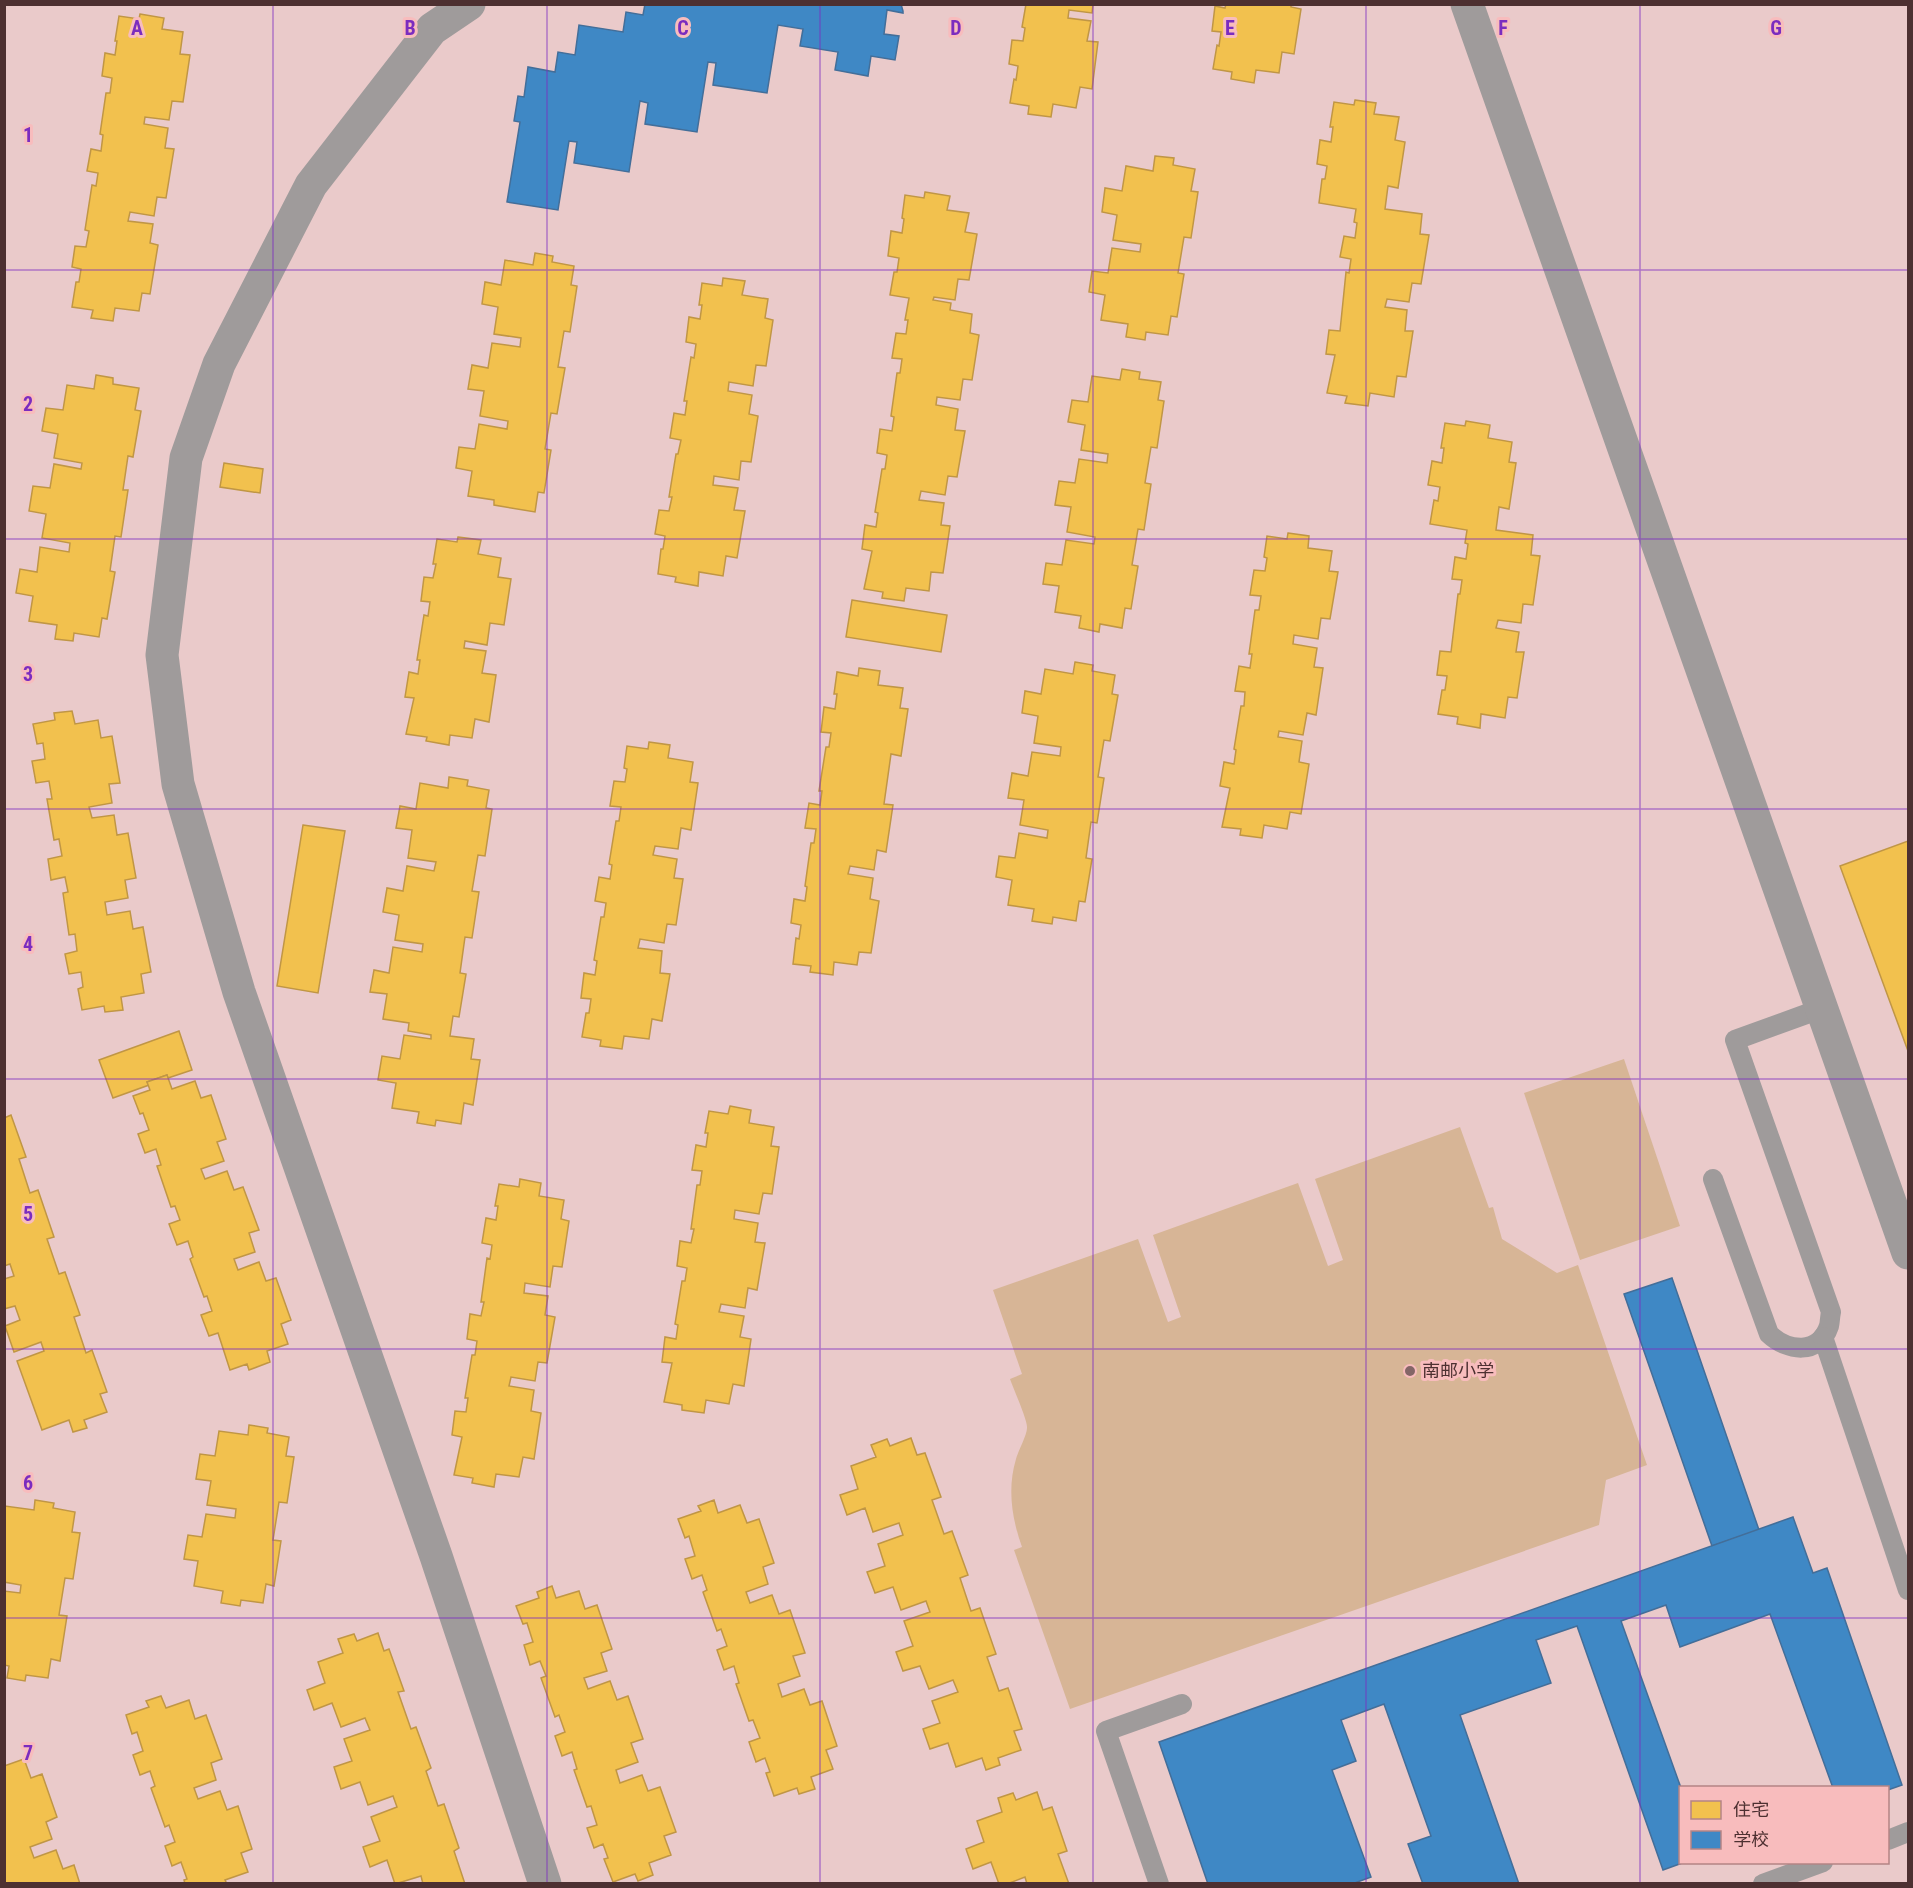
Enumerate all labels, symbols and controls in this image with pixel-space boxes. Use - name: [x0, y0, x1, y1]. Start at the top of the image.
- text: A: [131, 16, 143, 40]
- text: B: [404, 16, 416, 40]
- text: C: [677, 16, 689, 40]
- text: D: [950, 16, 962, 40]
- text: E: [1225, 16, 1235, 40]
- text: F: [1498, 16, 1508, 40]
- text: G: [1770, 16, 1782, 40]
- text: 1: [23, 123, 33, 147]
- text: 2: [23, 392, 33, 416]
- text: 3: [23, 662, 33, 686]
- text: 4: [23, 932, 33, 956]
- text: 5: [23, 1202, 33, 1226]
- place label: 南邮小学: [1422, 1360, 1494, 1381]
- marker: 南邮小学: [1403, 1364, 1417, 1378]
- text: 6: [23, 1471, 33, 1495]
- text: 7: [23, 1741, 33, 1765]
- legend: [1679, 1786, 1889, 1864]
- text: 住宅: [1733, 1799, 1769, 1820]
- text: 学校: [1733, 1829, 1769, 1850]

